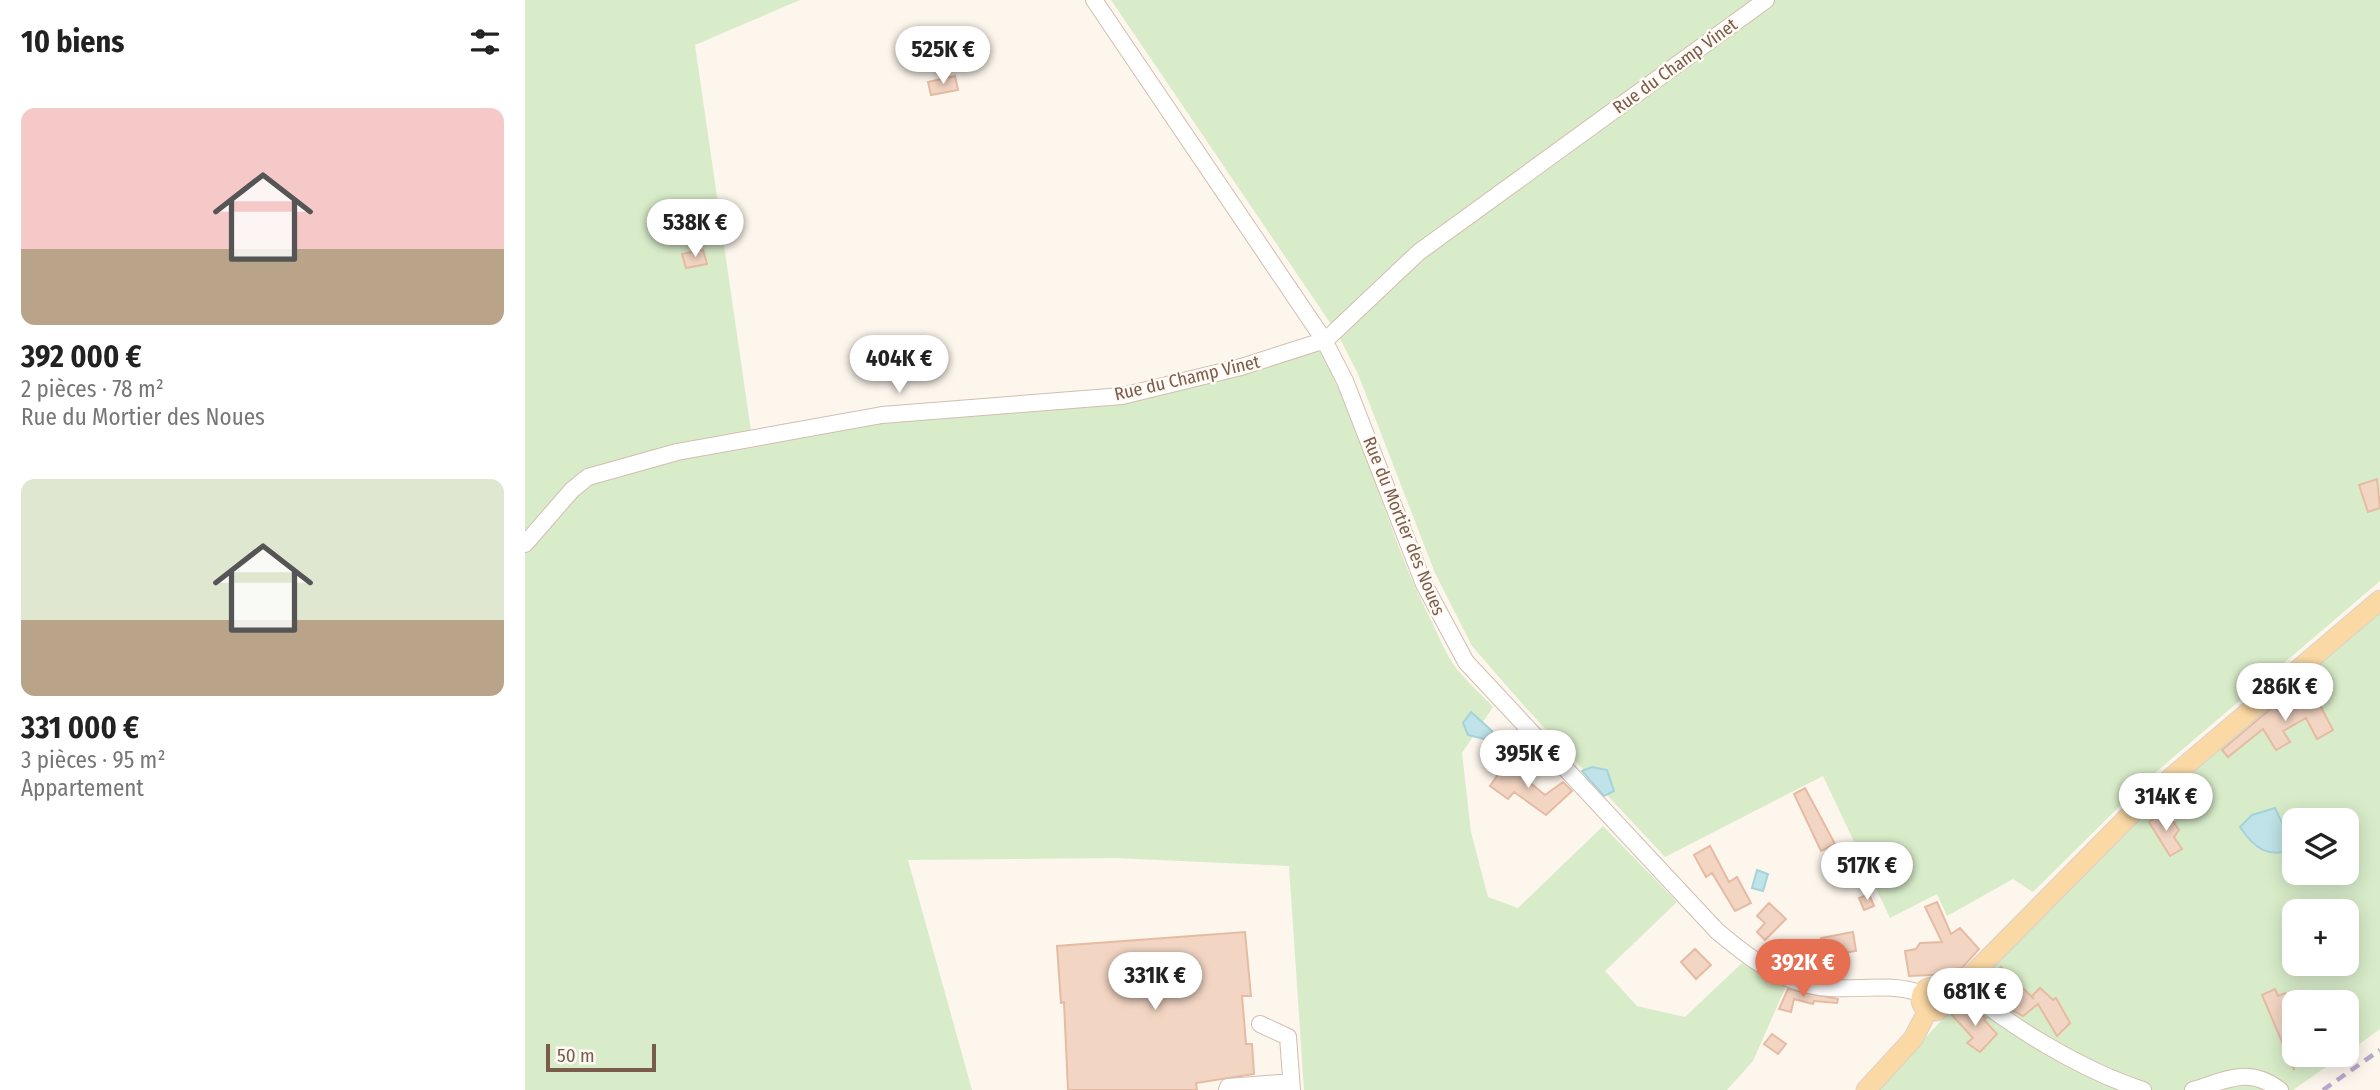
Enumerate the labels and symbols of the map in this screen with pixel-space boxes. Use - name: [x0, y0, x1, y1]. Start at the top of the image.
- street label: Rue du Champ Vinet: [1608, 13, 1742, 119]
- pin: 525K €: [886, 27, 1000, 86]
- pin: 538K €: [638, 200, 752, 259]
- pin: 404K €: [842, 336, 956, 395]
- street label: Rue du Champ Vinet: [1112, 351, 1262, 405]
- street label: Rue du Mortier des Noues: [1358, 433, 1450, 619]
- pin: 286K €: [2228, 664, 2342, 723]
- pin: 395K €: [1471, 730, 1585, 790]
- pin: 314K €: [2109, 774, 2223, 833]
- pin: 517K €: [1810, 842, 1924, 902]
- pin: 392K €: [1746, 940, 1860, 999]
- pin: 331K €: [1098, 953, 1212, 1012]
- pin: 681K €: [1918, 968, 2032, 1028]
- scale bar: [546, 1041, 656, 1073]

